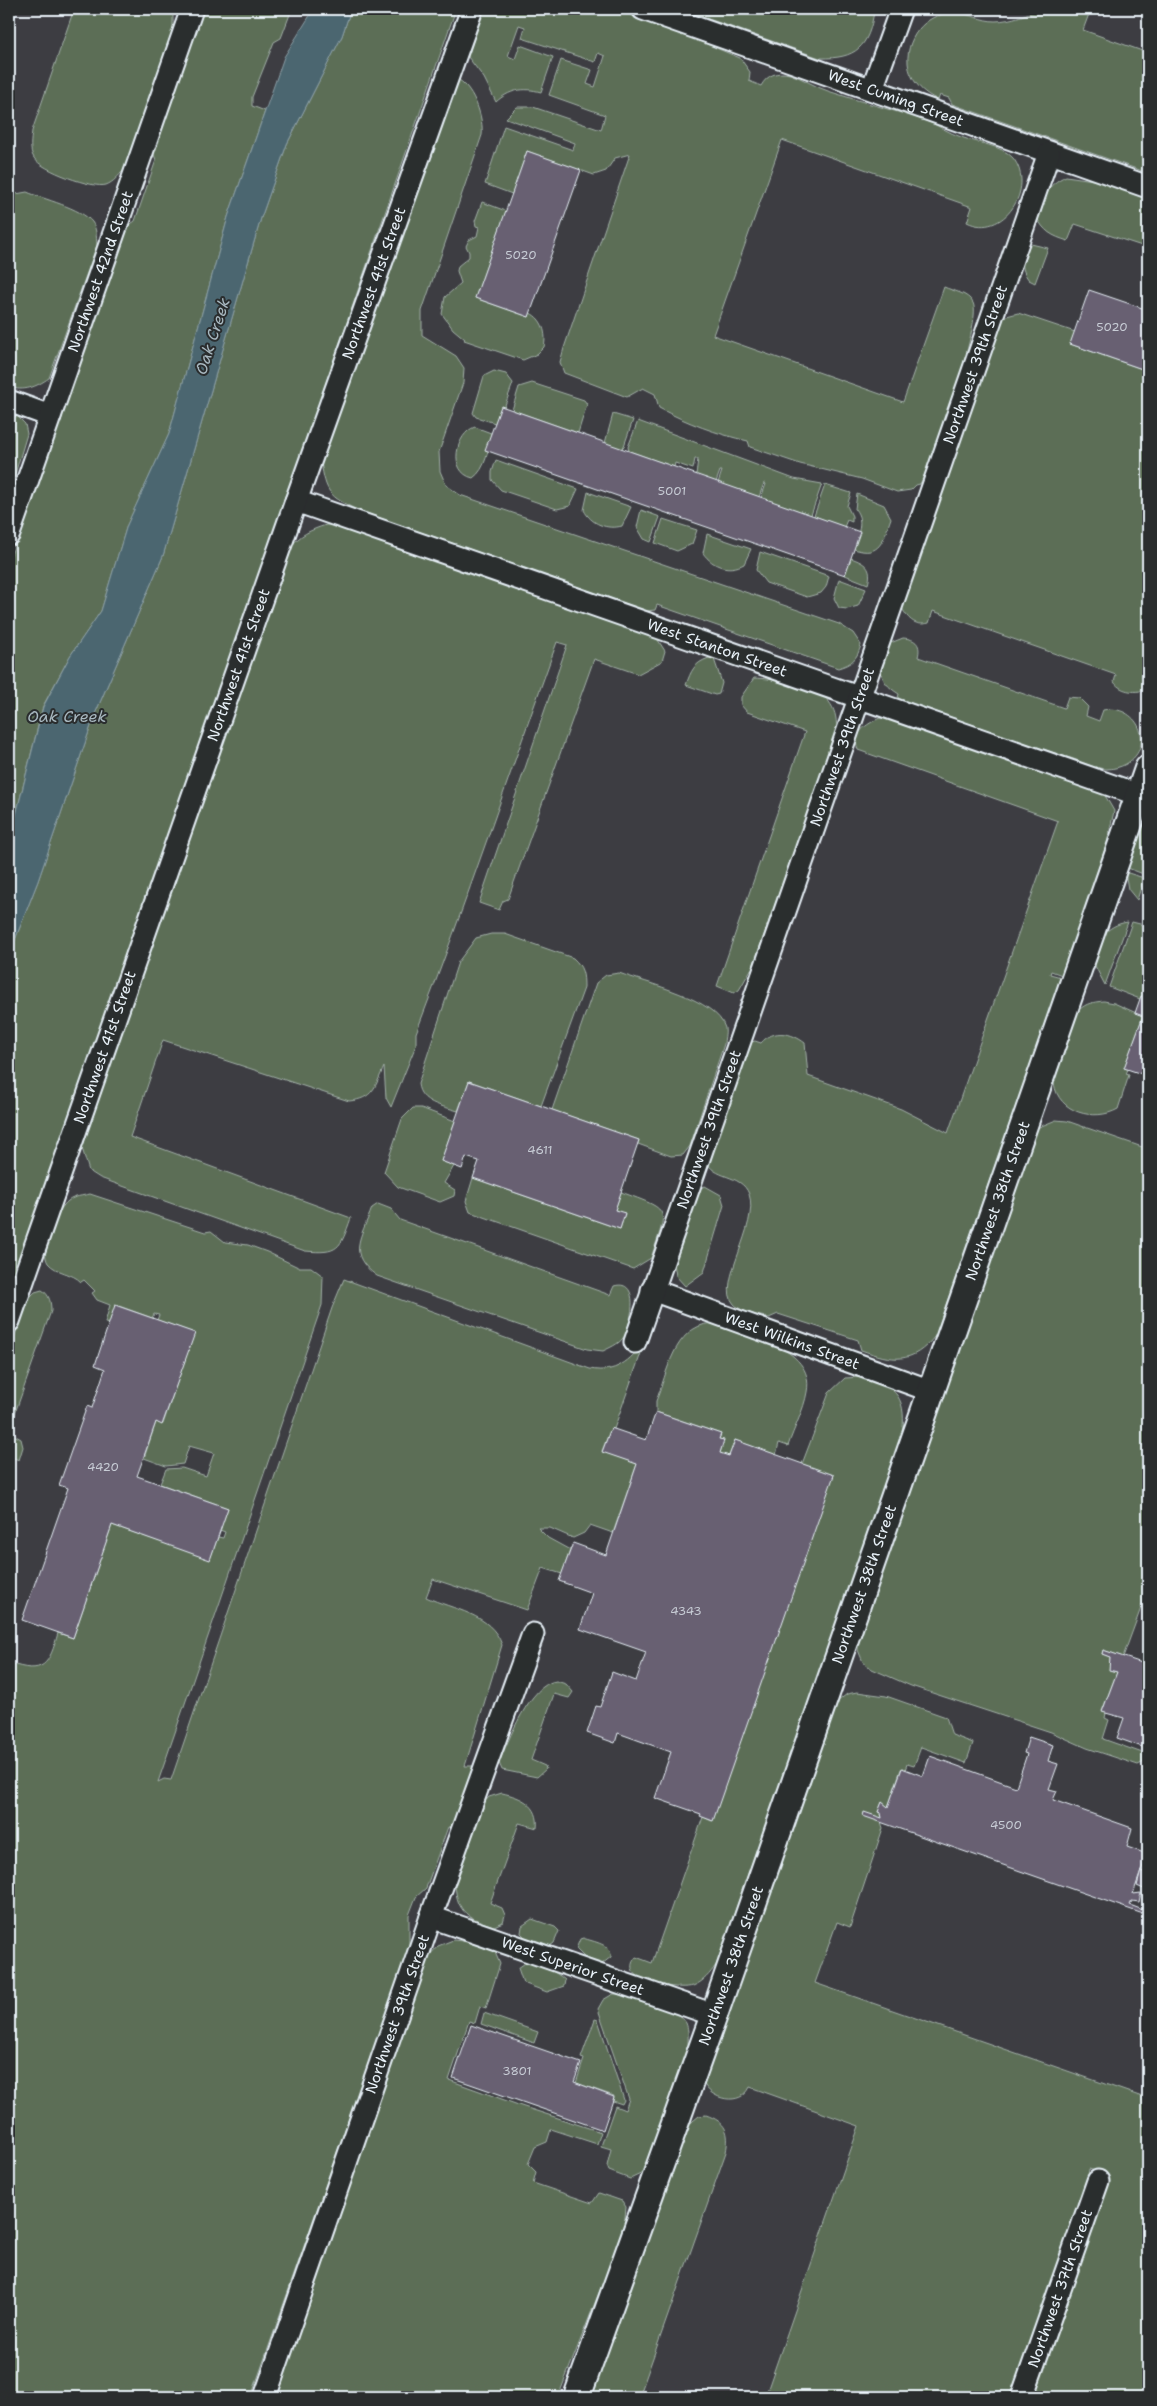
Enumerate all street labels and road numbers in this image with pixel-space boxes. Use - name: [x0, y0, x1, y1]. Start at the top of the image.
- street label: West Cuming Street: [825, 65, 966, 131]
- street label: Northwest 42nd Street: [63, 188, 138, 355]
- street label: Northwest 41st Street: [337, 204, 410, 362]
- street label: Northwest 39th Street: [938, 282, 1012, 447]
- street label: Northwest 41st Street: [203, 586, 275, 744]
- street label: West Stanton Street: [644, 614, 790, 682]
- street label: Northwest 39th Street: [805, 665, 879, 829]
- street label: Northwest 41st Street: [69, 968, 141, 1126]
- street label: Northwest 39th Street: [672, 1047, 746, 1212]
- street label: Northwest 38th Street: [961, 1118, 1035, 1283]
- street label: West Wilkins Street: [722, 1307, 862, 1374]
- street label: Northwest 38th Street: [827, 1502, 901, 1667]
- street label: Northwest 38th Street: [694, 1883, 768, 2048]
- street label: Northwest 39th Street: [361, 1932, 434, 2096]
- street label: West Superior Street: [499, 1932, 647, 2000]
- street label: Northwest 37th Street: [1023, 2207, 1097, 2370]

